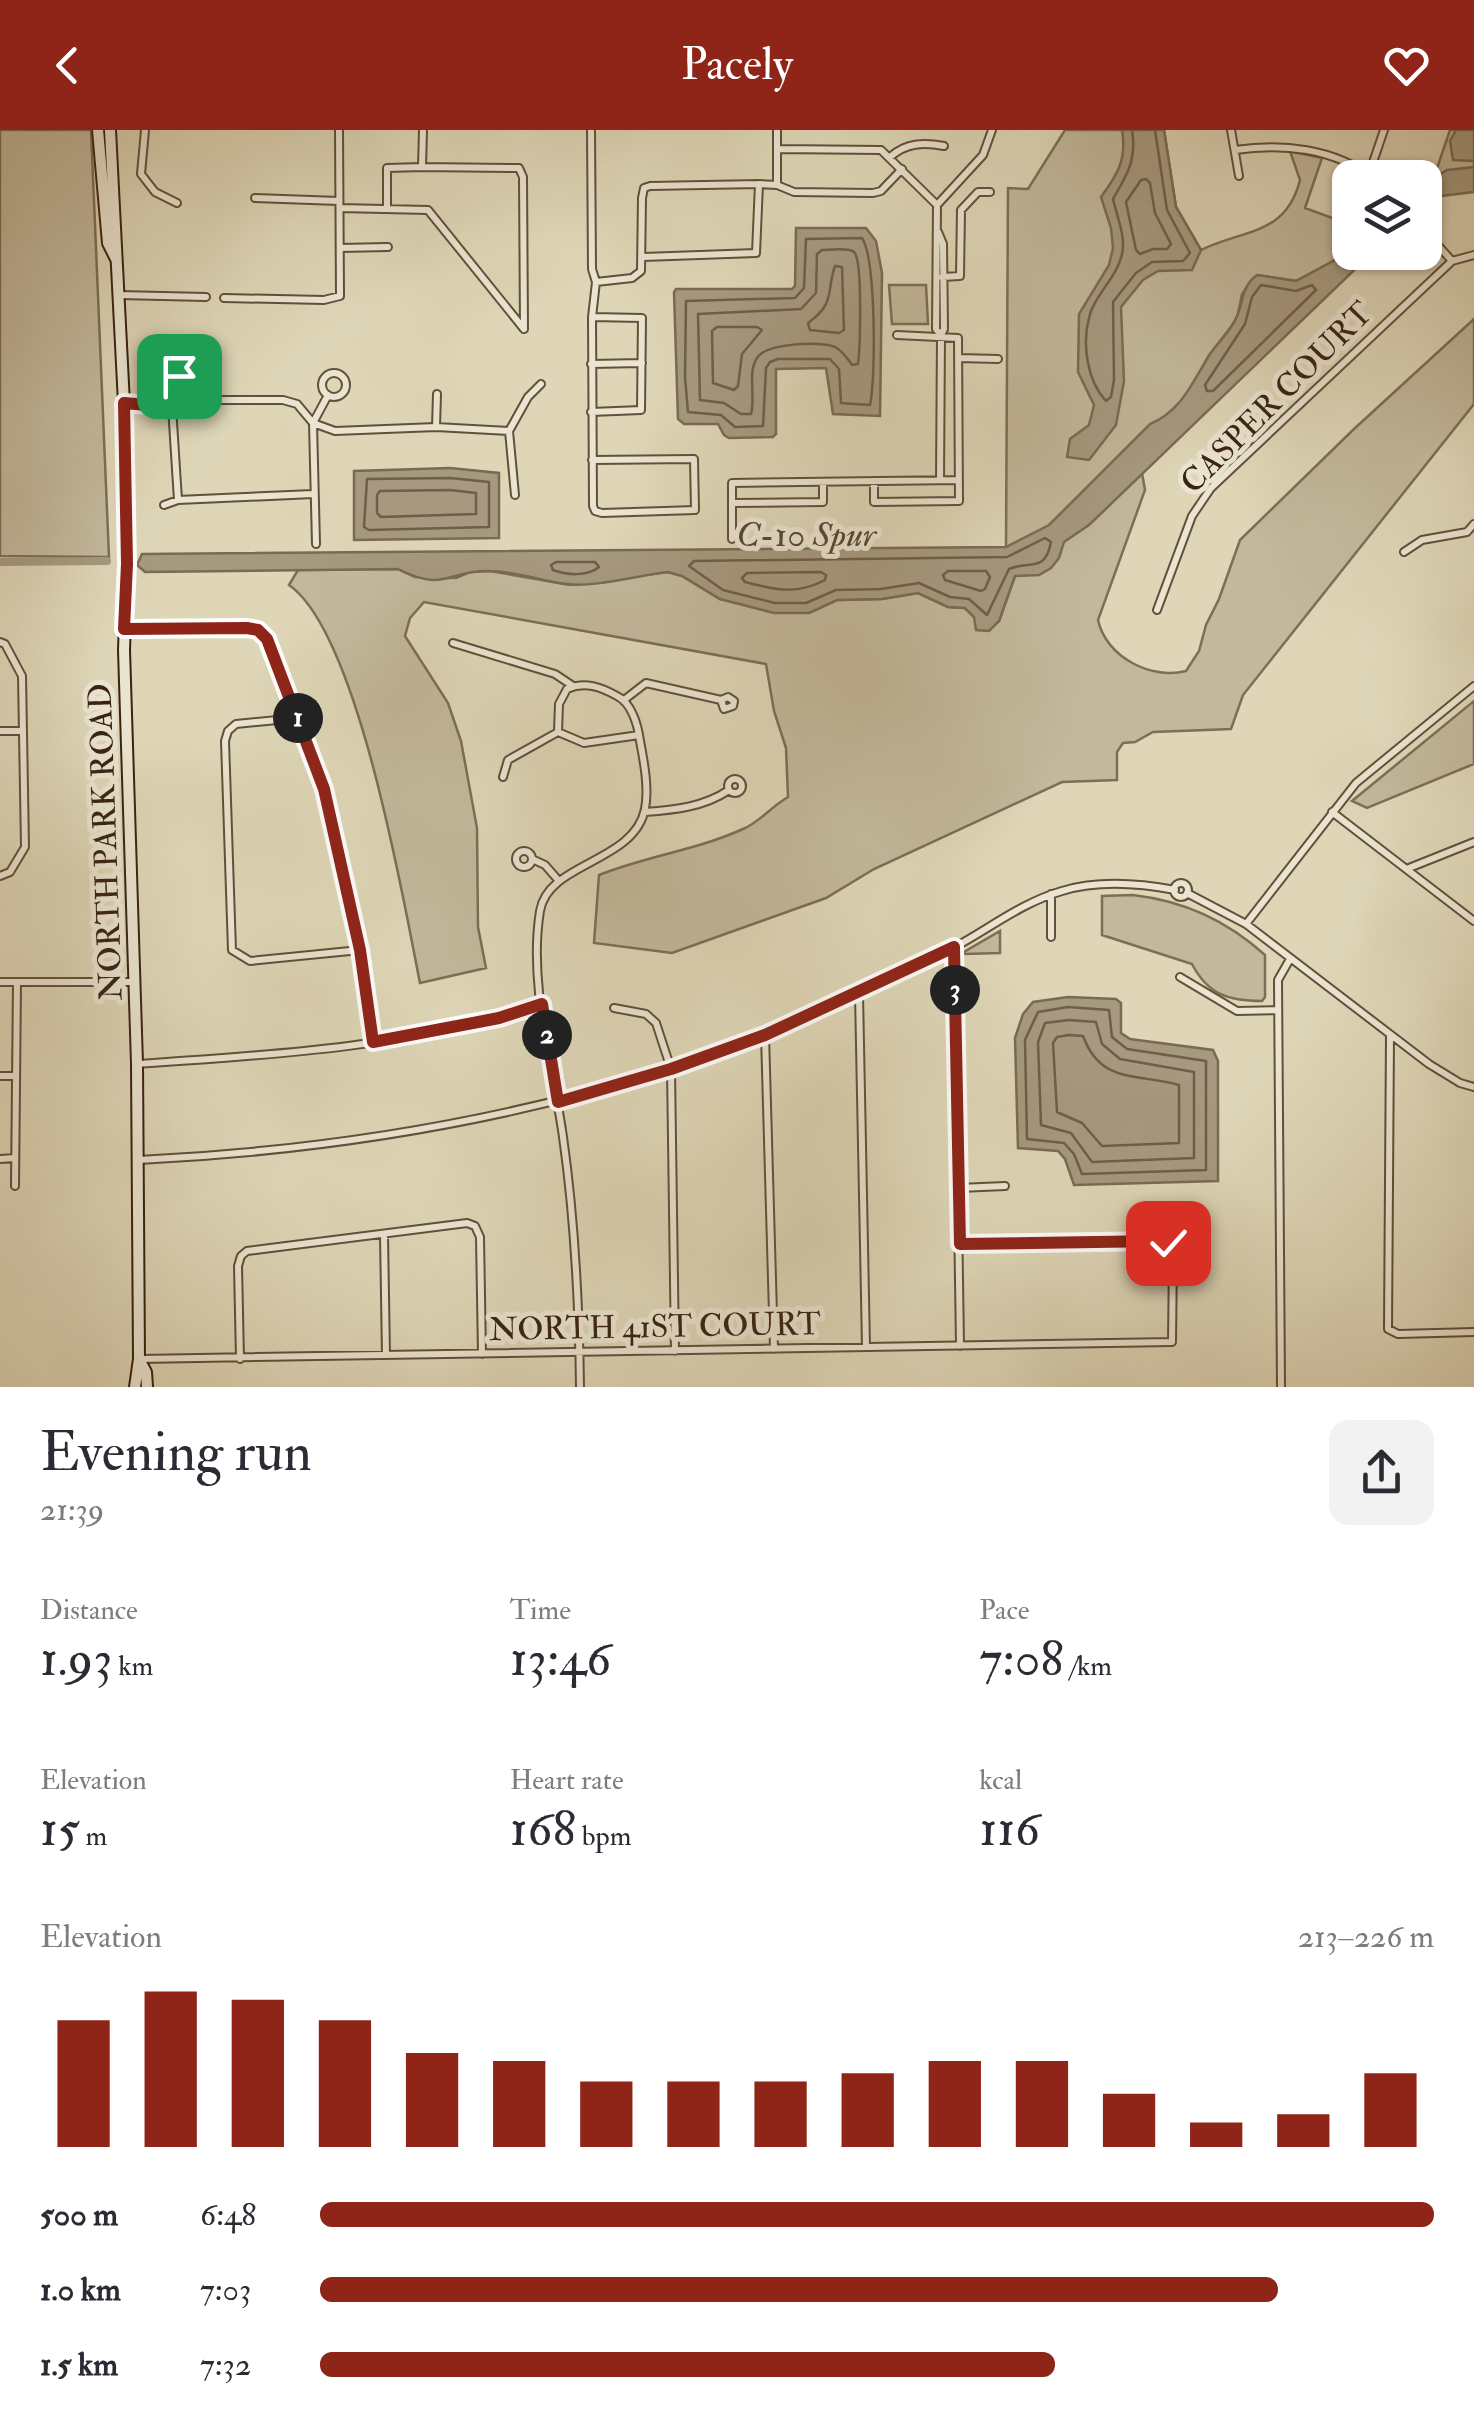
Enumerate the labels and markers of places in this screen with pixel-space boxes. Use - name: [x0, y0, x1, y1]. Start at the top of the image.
- pin: [137, 334, 222, 419]
- pin: 1: [273, 693, 323, 743]
- pin: 3: [930, 965, 980, 1015]
- pin: 2: [522, 1010, 572, 1060]
- pin: [1126, 1201, 1211, 1286]

